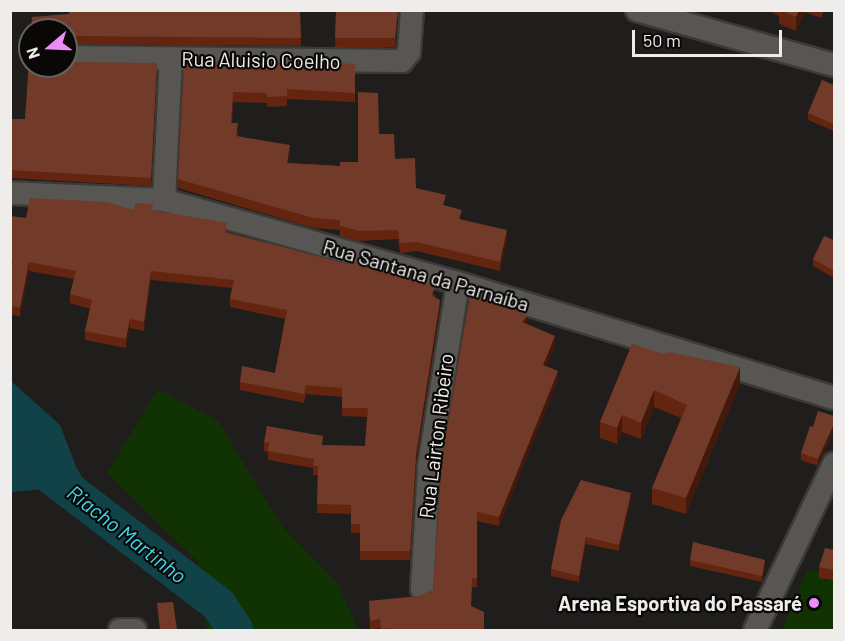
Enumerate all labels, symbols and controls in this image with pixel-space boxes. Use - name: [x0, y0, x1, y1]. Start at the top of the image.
- north arrow: [18, 18, 78, 78]
- scale bar: [635, 18, 785, 56]
- text: 50 m: [643, 29, 681, 51]
- text: N: [22, 45, 43, 62]
- street label: Rua Aluisio Coelho: [181, 47, 341, 73]
- street label: Rua Santana da Parnaíba: [320, 234, 532, 316]
- street label: Rua Lairton Ribeiro: [414, 352, 458, 520]
- water label: Riacho Martinho: [62, 480, 192, 588]
- place label: Arena Esportiva do Passaré: [558, 591, 802, 615]
- marker: Arena Esportiva do Passaré: [807, 596, 821, 610]

